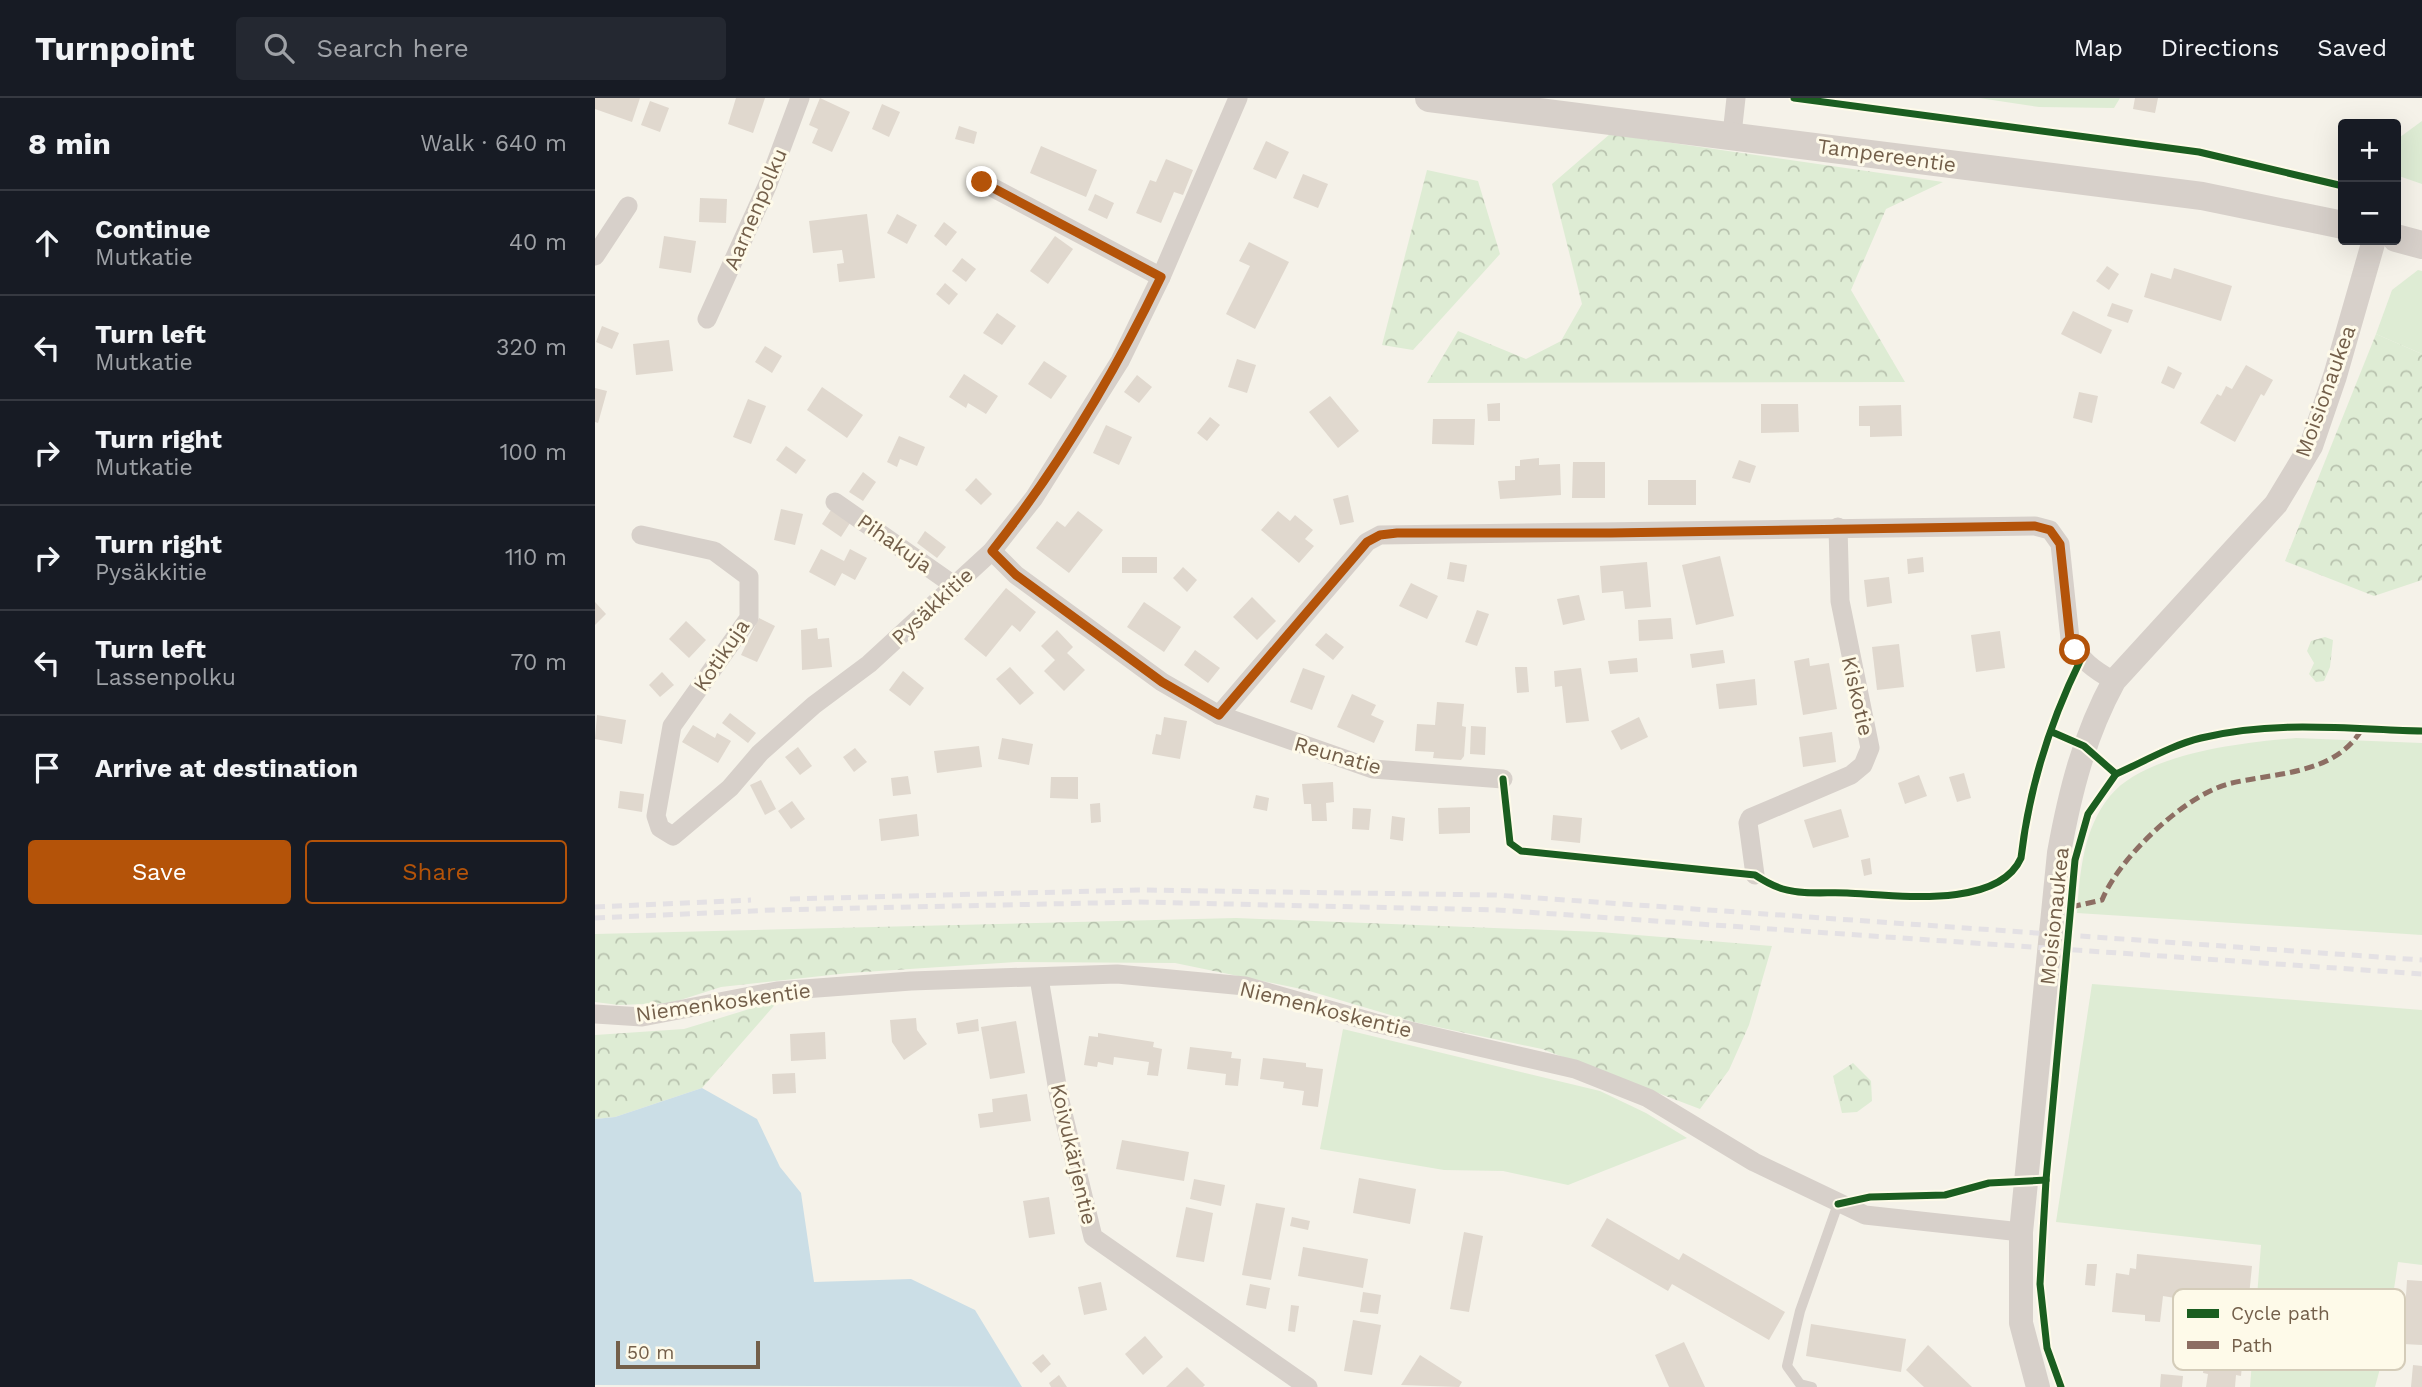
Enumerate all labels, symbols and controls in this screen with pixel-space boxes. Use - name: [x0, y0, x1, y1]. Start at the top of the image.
- search box: [236, 17, 726, 80]
- text: Turnpoint: [35, 29, 194, 68]
- icon: search: [260, 29, 298, 67]
- text: Search here: [316, 33, 469, 63]
- text: Map: [2074, 34, 2123, 62]
- text: Directions: [2161, 34, 2279, 62]
- text: Saved: [2317, 34, 2387, 62]
- map controls: [2338, 119, 2401, 245]
- button: +: [2338, 119, 2401, 182]
- text: 8 min: [28, 126, 111, 161]
- text: Walk · 640 m: [420, 130, 567, 157]
- street label: Tampereentie: [1816, 133, 1958, 177]
- street label: Aarnenpolku: [718, 145, 792, 273]
- route end: [966, 166, 997, 197]
- button: −: [2338, 182, 2401, 245]
- text: Continue: [95, 214, 211, 244]
- icon: ahead: [28, 224, 66, 262]
- text: 40 m: [509, 229, 567, 256]
- text: Mutkatie: [95, 244, 193, 271]
- text: Turn left: [95, 319, 206, 349]
- street label: Moisionaukea: [2290, 322, 2360, 460]
- icon: left: [28, 329, 66, 367]
- text: 320 m: [496, 334, 567, 361]
- text: Mutkatie: [95, 349, 193, 376]
- text: Turn right: [95, 424, 222, 454]
- icon: right: [28, 434, 66, 472]
- text: 100 m: [500, 439, 567, 466]
- text: Mutkatie: [95, 454, 193, 481]
- street label: Pihakuja: [853, 508, 937, 578]
- text: Turn right: [95, 529, 222, 559]
- icon: right: [28, 539, 66, 577]
- text: 110 m: [505, 544, 567, 571]
- text: Pysäkkitie: [95, 559, 207, 586]
- street label: Pysäkkitie: [886, 562, 978, 650]
- street label: Kotikuja: [688, 614, 754, 696]
- text: Turn left: [95, 634, 206, 664]
- route start: [2059, 634, 2090, 665]
- icon: left: [28, 644, 66, 682]
- text: 70 m: [510, 649, 567, 676]
- street label: Kiskotie: [1837, 654, 1879, 738]
- text: Lassenpolku: [95, 664, 236, 691]
- street label: Reunatie: [1291, 731, 1385, 779]
- icon: arrive: [28, 749, 66, 787]
- text: Arrive at destination: [95, 753, 358, 783]
- button: Save: [28, 840, 291, 904]
- button: Share: [305, 840, 567, 904]
- street label: Moisionaukea: [2034, 846, 2074, 986]
- street label: Niemenkoskentie: [1237, 976, 1415, 1042]
- street label: Niemenkoskentie: [634, 977, 812, 1027]
- street label: Koivukärjentie: [1046, 1081, 1102, 1227]
- legend: [2173, 1289, 2405, 1370]
- text: Cycle path: [2231, 1302, 2330, 1325]
- text: Path: [2231, 1334, 2273, 1357]
- scale bar: [616, 1338, 759, 1370]
- text: 50 m: [627, 1341, 674, 1364]

